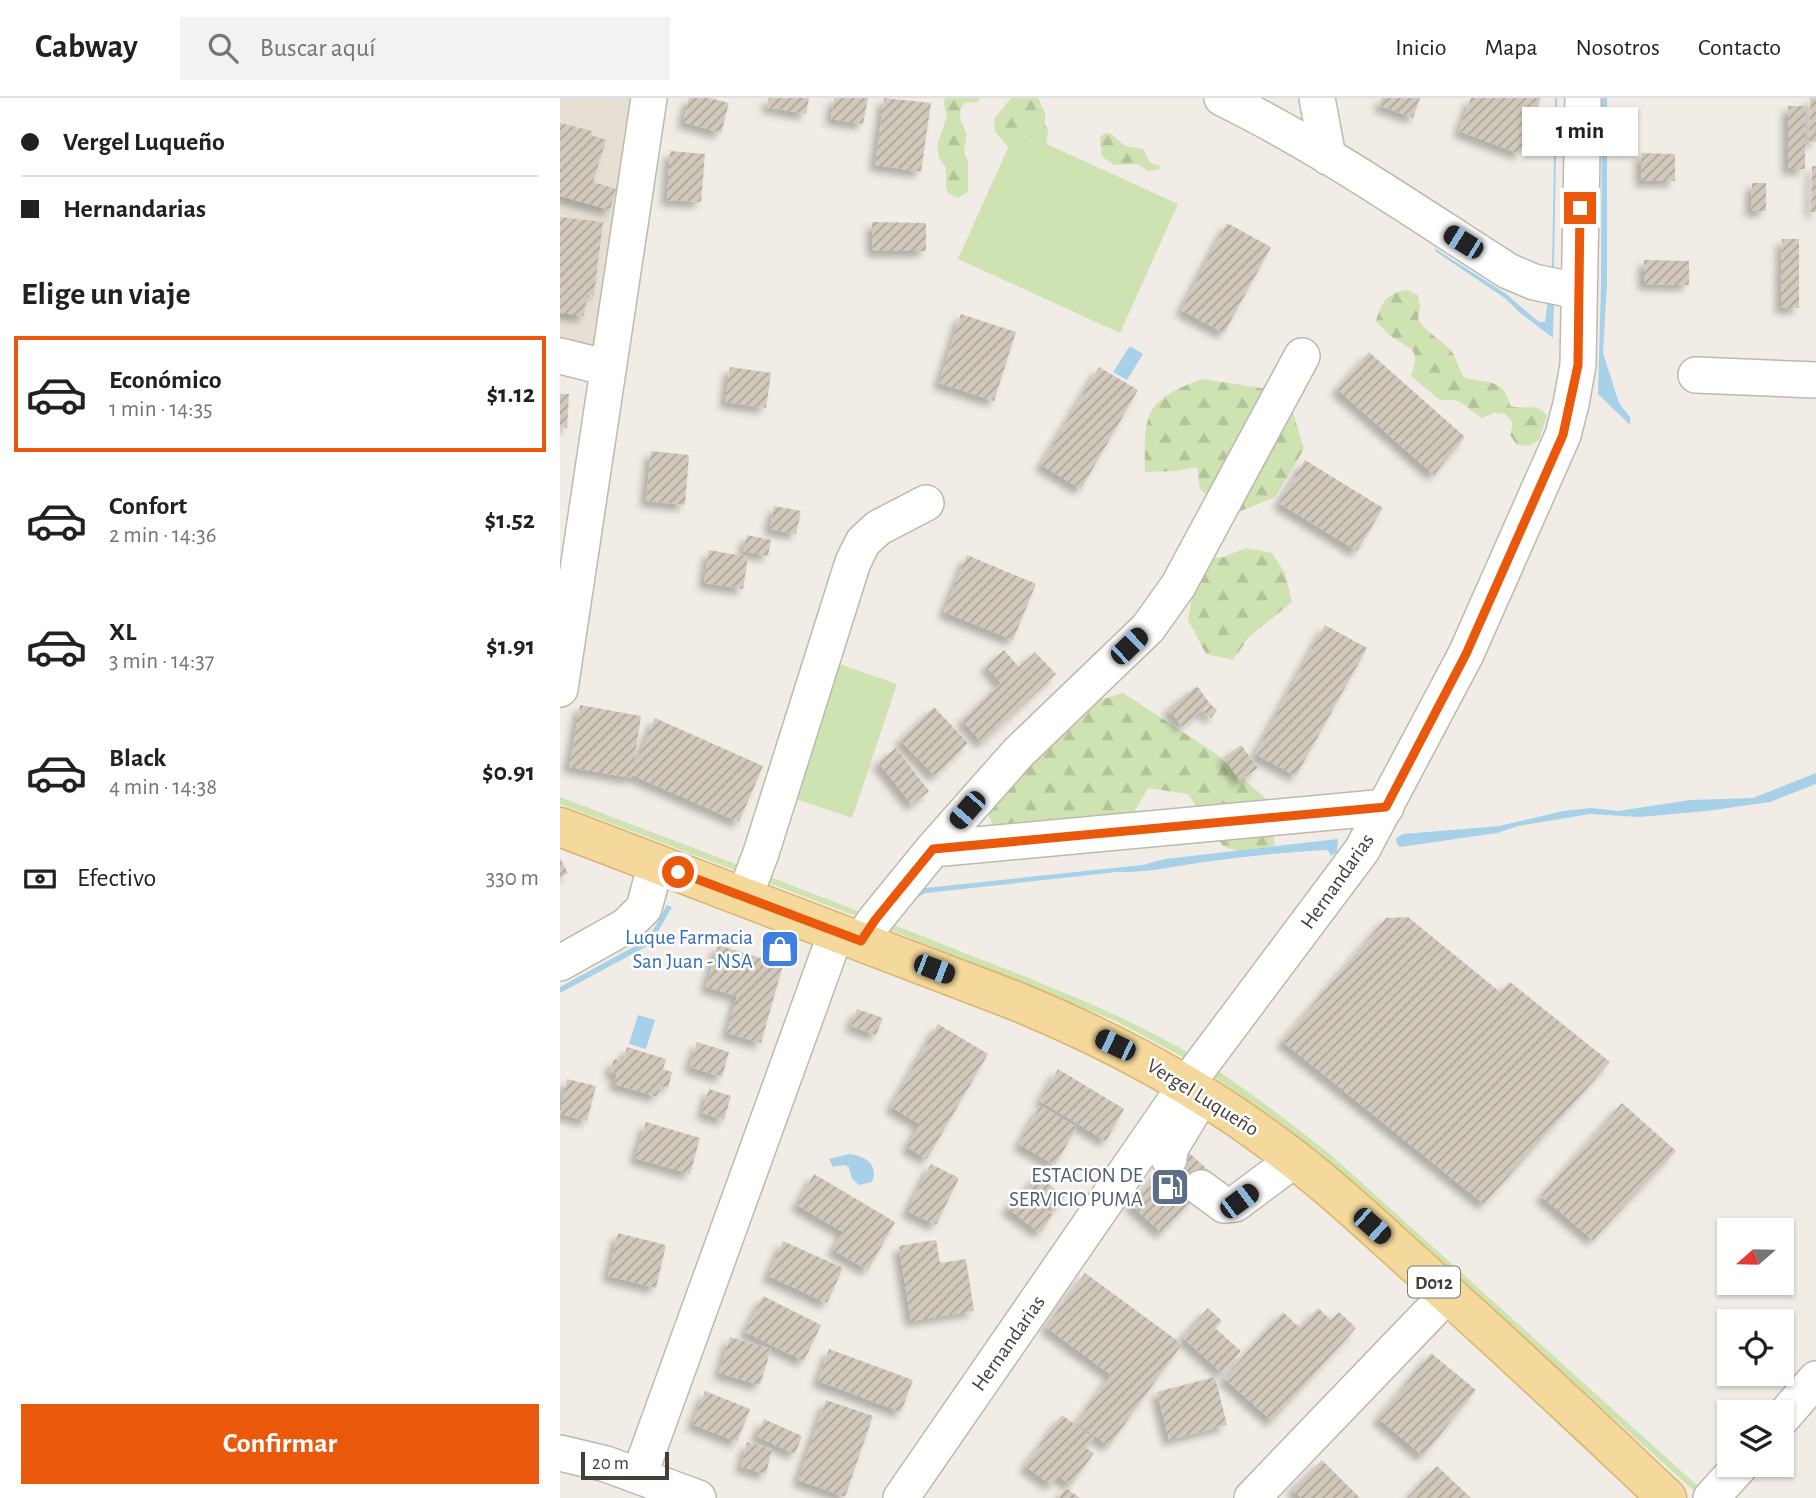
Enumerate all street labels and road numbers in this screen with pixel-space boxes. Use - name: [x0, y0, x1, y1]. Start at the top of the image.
- street label: Hernandarias: [1297, 830, 1378, 933]
- street label: Vergel Luqueño: [1143, 1055, 1262, 1140]
- road number: D012: [1408, 1266, 1460, 1298]
- street label: Hernandarias: [968, 1292, 1049, 1395]

